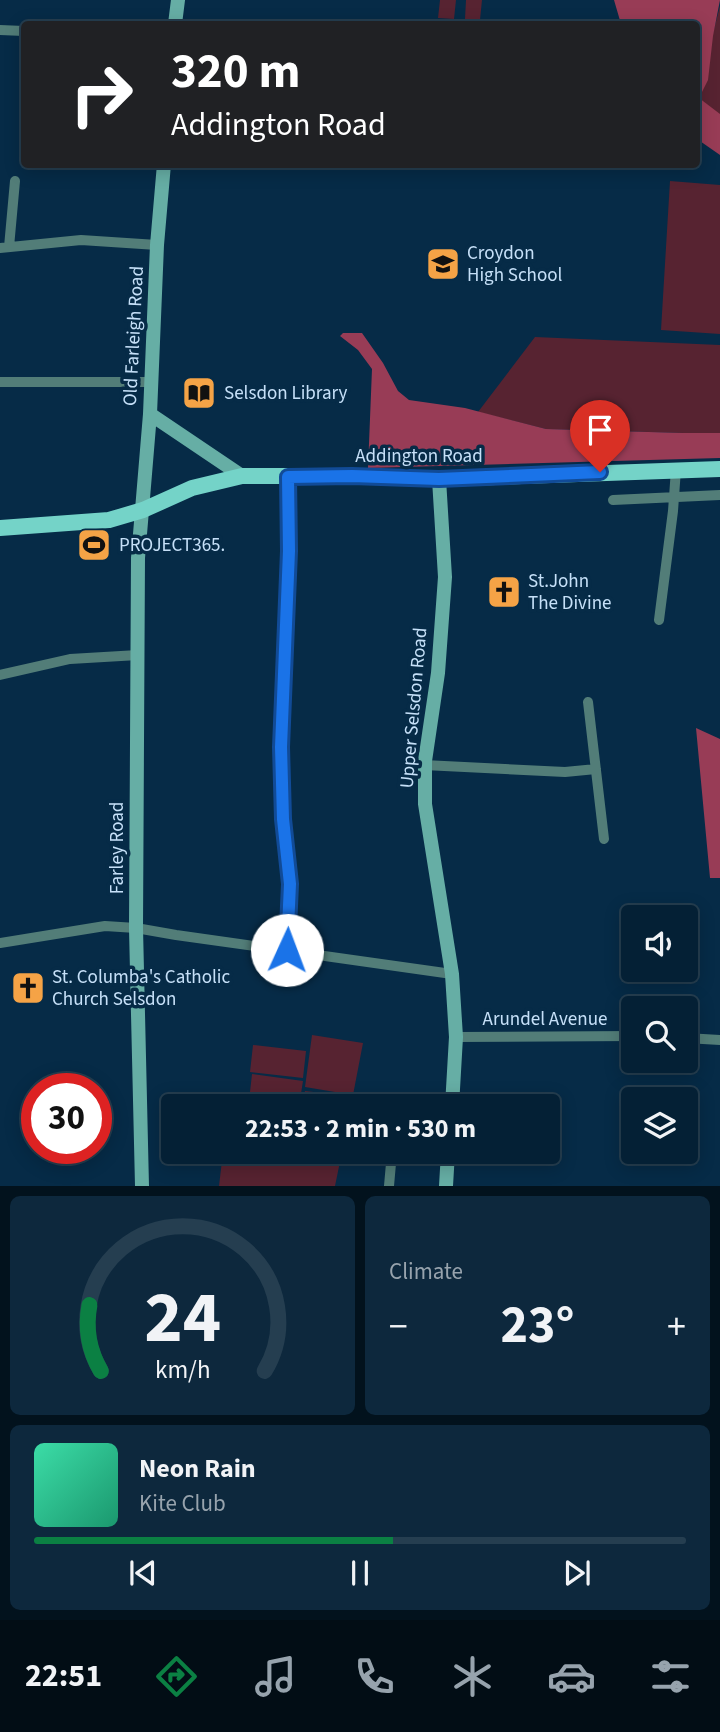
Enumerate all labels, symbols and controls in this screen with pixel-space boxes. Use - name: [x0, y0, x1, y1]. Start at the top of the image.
- text: 320 m: [171, 37, 300, 107]
- icon: right: [56, 49, 147, 140]
- text: Addington Road: [171, 102, 386, 148]
- place label: Croydon High School: [467, 240, 563, 289]
- school or university icon: Croydon High School: [424, 245, 462, 283]
- street label: Old Farleigh Road: [117, 265, 151, 407]
- library icon: Selsdon Library: [180, 374, 218, 412]
- place label: Selsdon Library: [224, 380, 348, 407]
- pin: [570, 400, 630, 472]
- icon: arrive: [581, 411, 619, 449]
- street label: Addington Road: [355, 443, 483, 470]
- sports icon: PROJECT365.: [75, 526, 113, 564]
- place label: PROJECT365.: [119, 532, 225, 559]
- place label: St.John The Divine: [528, 568, 611, 617]
- church icon: St.John The Divine: [485, 573, 523, 611]
- street label: Upper Selsdon Road: [394, 626, 434, 790]
- street label: Farley Road: [104, 802, 131, 894]
- map controls: [621, 905, 698, 1164]
- button: sound: [621, 905, 698, 982]
- position arrow: [250, 913, 324, 987]
- place label: St. Columba's Catholic Church Selsdon: [52, 964, 231, 1013]
- church icon: St. Columba's Catholic Church Selsdon: [9, 969, 47, 1007]
- button: search: [621, 996, 698, 1073]
- street label: Arundel Avenue: [483, 1006, 607, 1033]
- speed limit sign: 30: [21, 1073, 112, 1164]
- button: layers: [621, 1087, 698, 1164]
- text: 22:53 · 2 min · 530 m: [245, 1110, 476, 1147]
- text: Climate: [389, 1255, 463, 1288]
- text: 24: [144, 1267, 221, 1371]
- text: 23°: [501, 1289, 574, 1363]
- text: −: [389, 1300, 408, 1354]
- text: +: [667, 1300, 686, 1354]
- text: km/h: [155, 1352, 210, 1388]
- text: Neon Rain: [139, 1450, 256, 1487]
- text: Kite Club: [139, 1487, 226, 1520]
- icon: previous: [124, 1554, 162, 1592]
- icon: pause: [341, 1554, 379, 1592]
- icon: next: [558, 1554, 596, 1592]
- icon: directions: [152, 1652, 201, 1701]
- icon: music: [251, 1652, 300, 1701]
- icon: phone: [350, 1652, 399, 1701]
- icon: climate: [448, 1652, 497, 1701]
- icon: car: [547, 1652, 596, 1701]
- icon: filters: [646, 1652, 695, 1701]
- text: 22:51: [25, 1653, 102, 1699]

